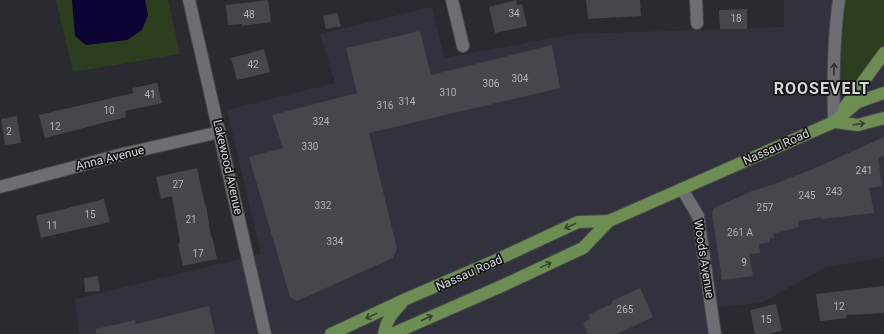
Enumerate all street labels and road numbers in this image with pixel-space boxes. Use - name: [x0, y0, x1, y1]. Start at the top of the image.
- street label: Lakewood Avenue: [210, 118, 246, 216]
- street label: Nassau Road: [741, 126, 811, 168]
- street label: Anna Avenue: [74, 143, 146, 173]
- street label: Woods Avenue: [691, 219, 717, 299]
- street label: Nassau Road: [434, 252, 504, 294]

